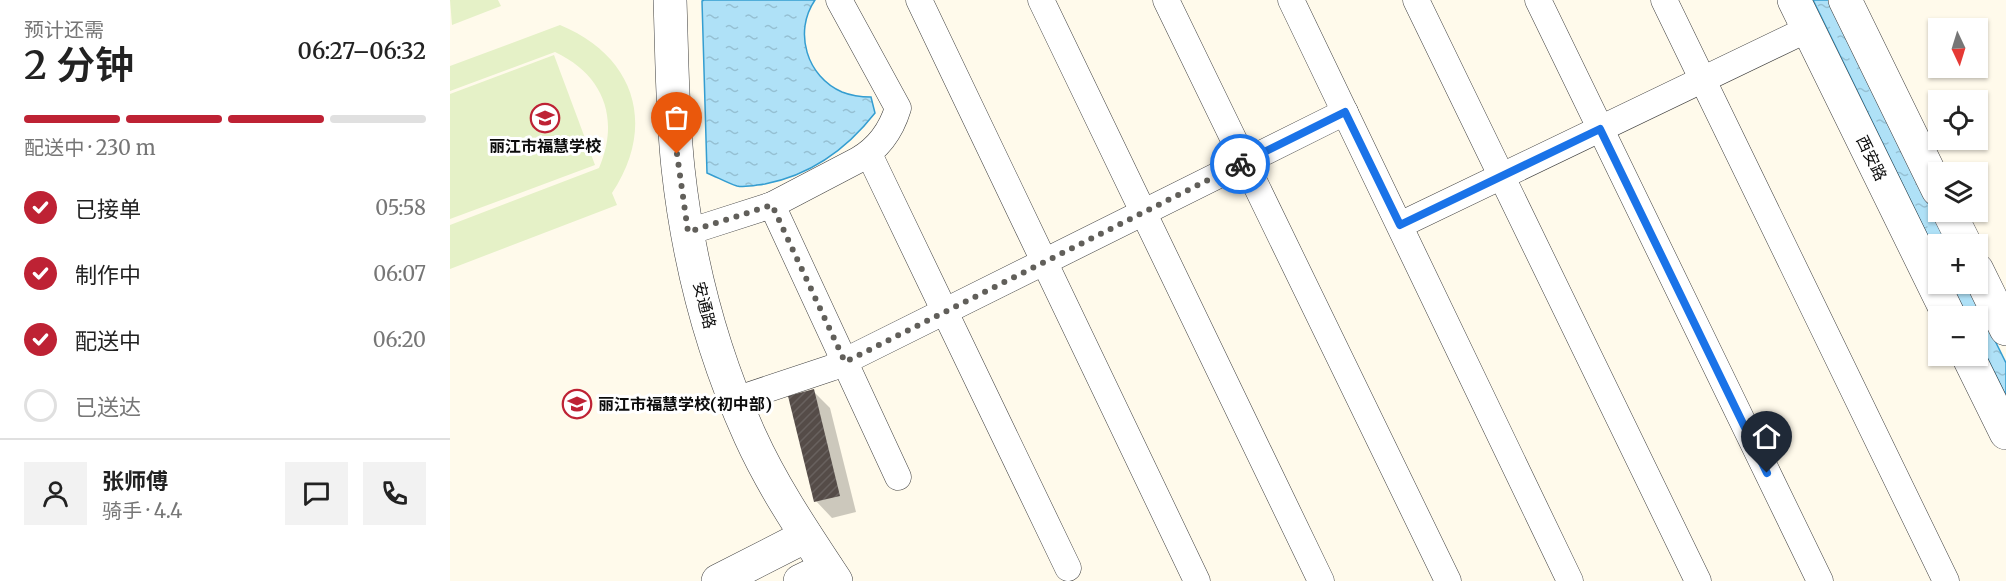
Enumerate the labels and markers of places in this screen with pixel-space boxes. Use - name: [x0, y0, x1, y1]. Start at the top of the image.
- pin: [651, 92, 702, 154]
- school or university icon: 丽江市福慧学校: [529, 102, 561, 134]
- place label: 丽江市福慧学校: [489, 136, 602, 156]
- school or university icon: 丽江市福慧学校(初中部): [561, 388, 593, 420]
- place label: 丽江市福慧学校(初中部): [598, 394, 772, 414]
- pin: [1741, 411, 1792, 473]

